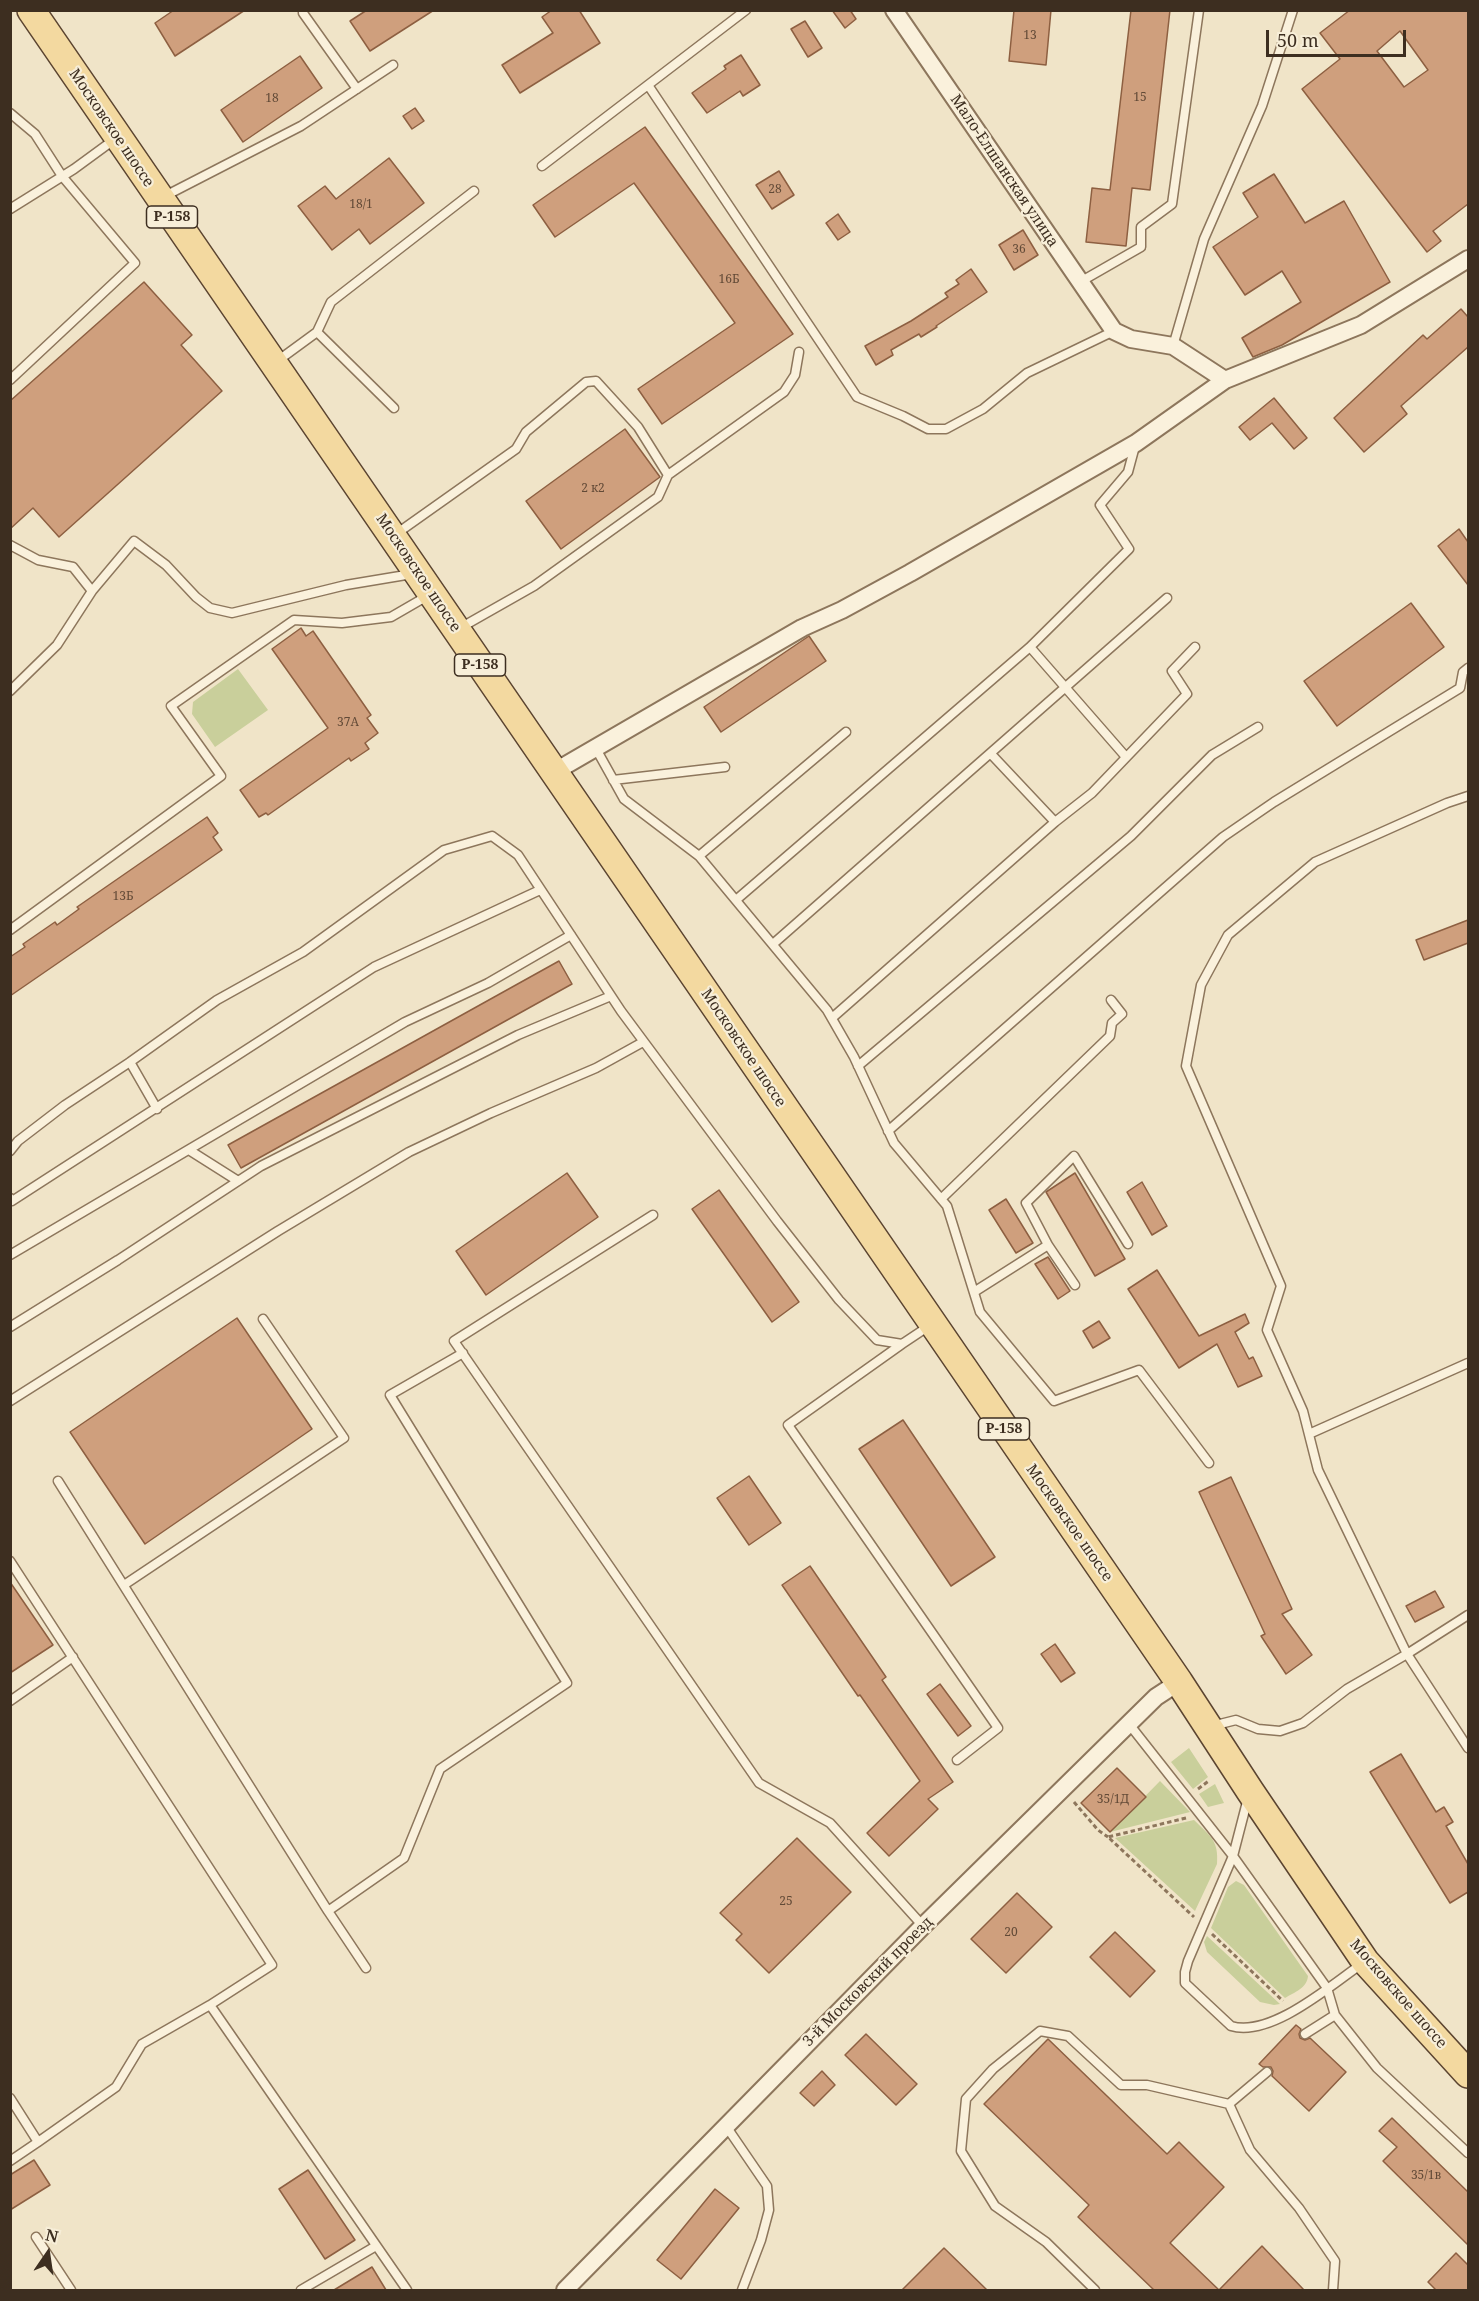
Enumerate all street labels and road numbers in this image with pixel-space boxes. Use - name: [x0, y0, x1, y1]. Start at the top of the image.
- street label: Московское шоссе: [65, 65, 157, 191]
- street label: Мало-Елшанская улица: [946, 91, 1062, 251]
- road number: Р-158: [146, 206, 198, 228]
- street label: Московское шоссе: [372, 510, 464, 636]
- road number: Р-158: [454, 654, 506, 676]
- street label: Московское шоссе: [697, 985, 789, 1111]
- road number: Р-158: [978, 1418, 1030, 1440]
- street label: Московское шоссе: [1022, 1461, 1116, 1585]
- street label: 3-й Московский проезд: [799, 1913, 937, 2051]
- street label: Московское шоссе: [1346, 1936, 1450, 2052]

